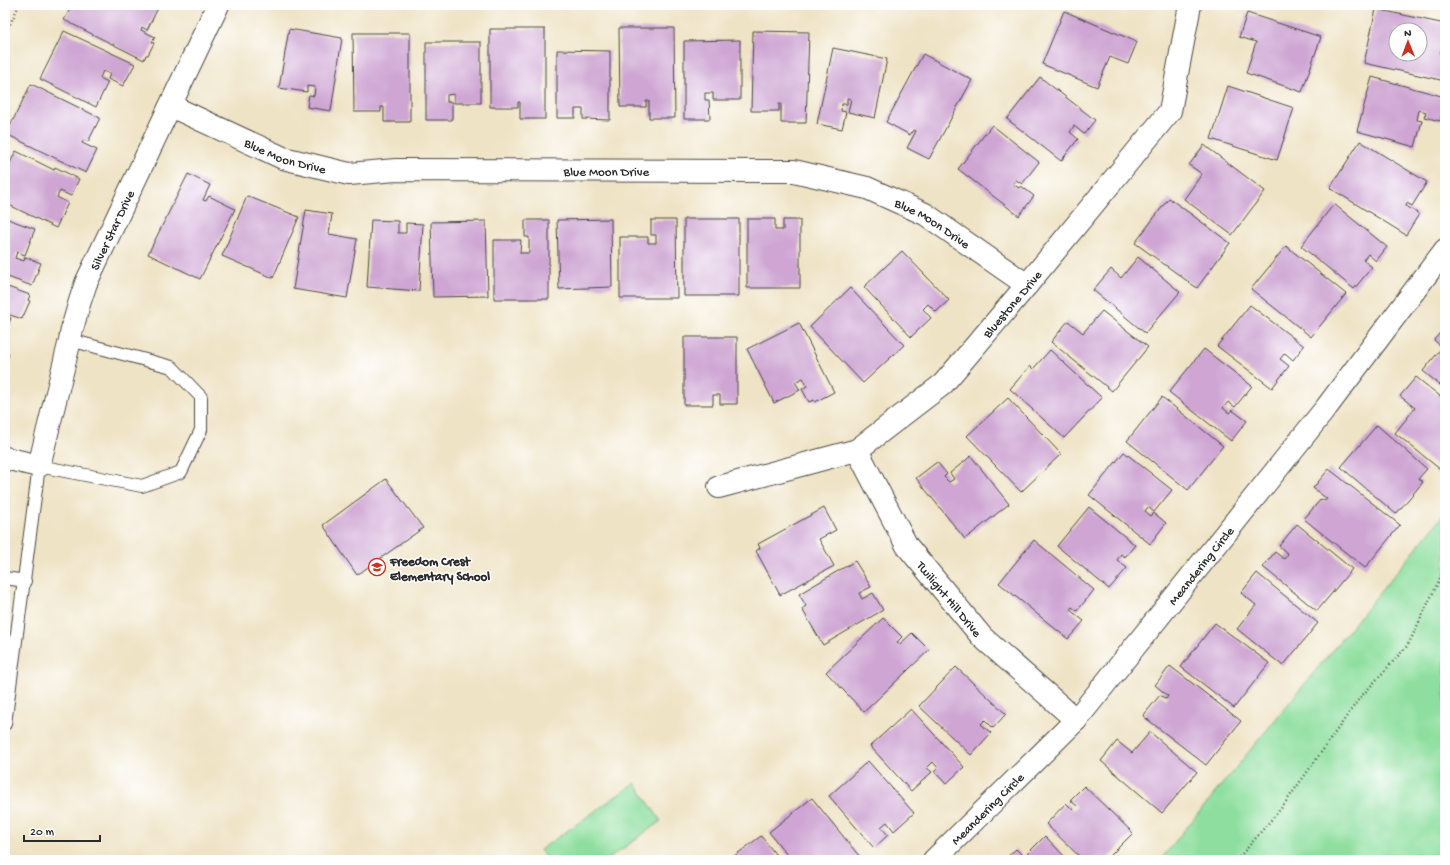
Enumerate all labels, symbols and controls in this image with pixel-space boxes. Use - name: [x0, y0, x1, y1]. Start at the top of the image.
- north arrow: [1388, 22, 1428, 62]
- text: N: [1404, 28, 1412, 40]
- street label: Blue Moon Drive: [240, 136, 328, 178]
- street label: Blue Moon Drive: [563, 165, 650, 181]
- street label: Silver Star Drive: [88, 188, 139, 273]
- street label: Blue Moon Drive: [891, 196, 972, 253]
- street label: Bluestone Drive: [980, 268, 1046, 342]
- street label: Meandering Circle: [1166, 524, 1238, 609]
- place label: Freedom Crest Elementary School: [389, 555, 490, 585]
- school or university icon: Freedom Crest Elementary School: [367, 557, 387, 577]
- street label: Twilight Hill Drive: [912, 558, 984, 641]
- street label: Meandering Circle: [949, 771, 1028, 849]
- scale bar: [24, 817, 100, 843]
- text: 20 m: [30, 826, 55, 840]

